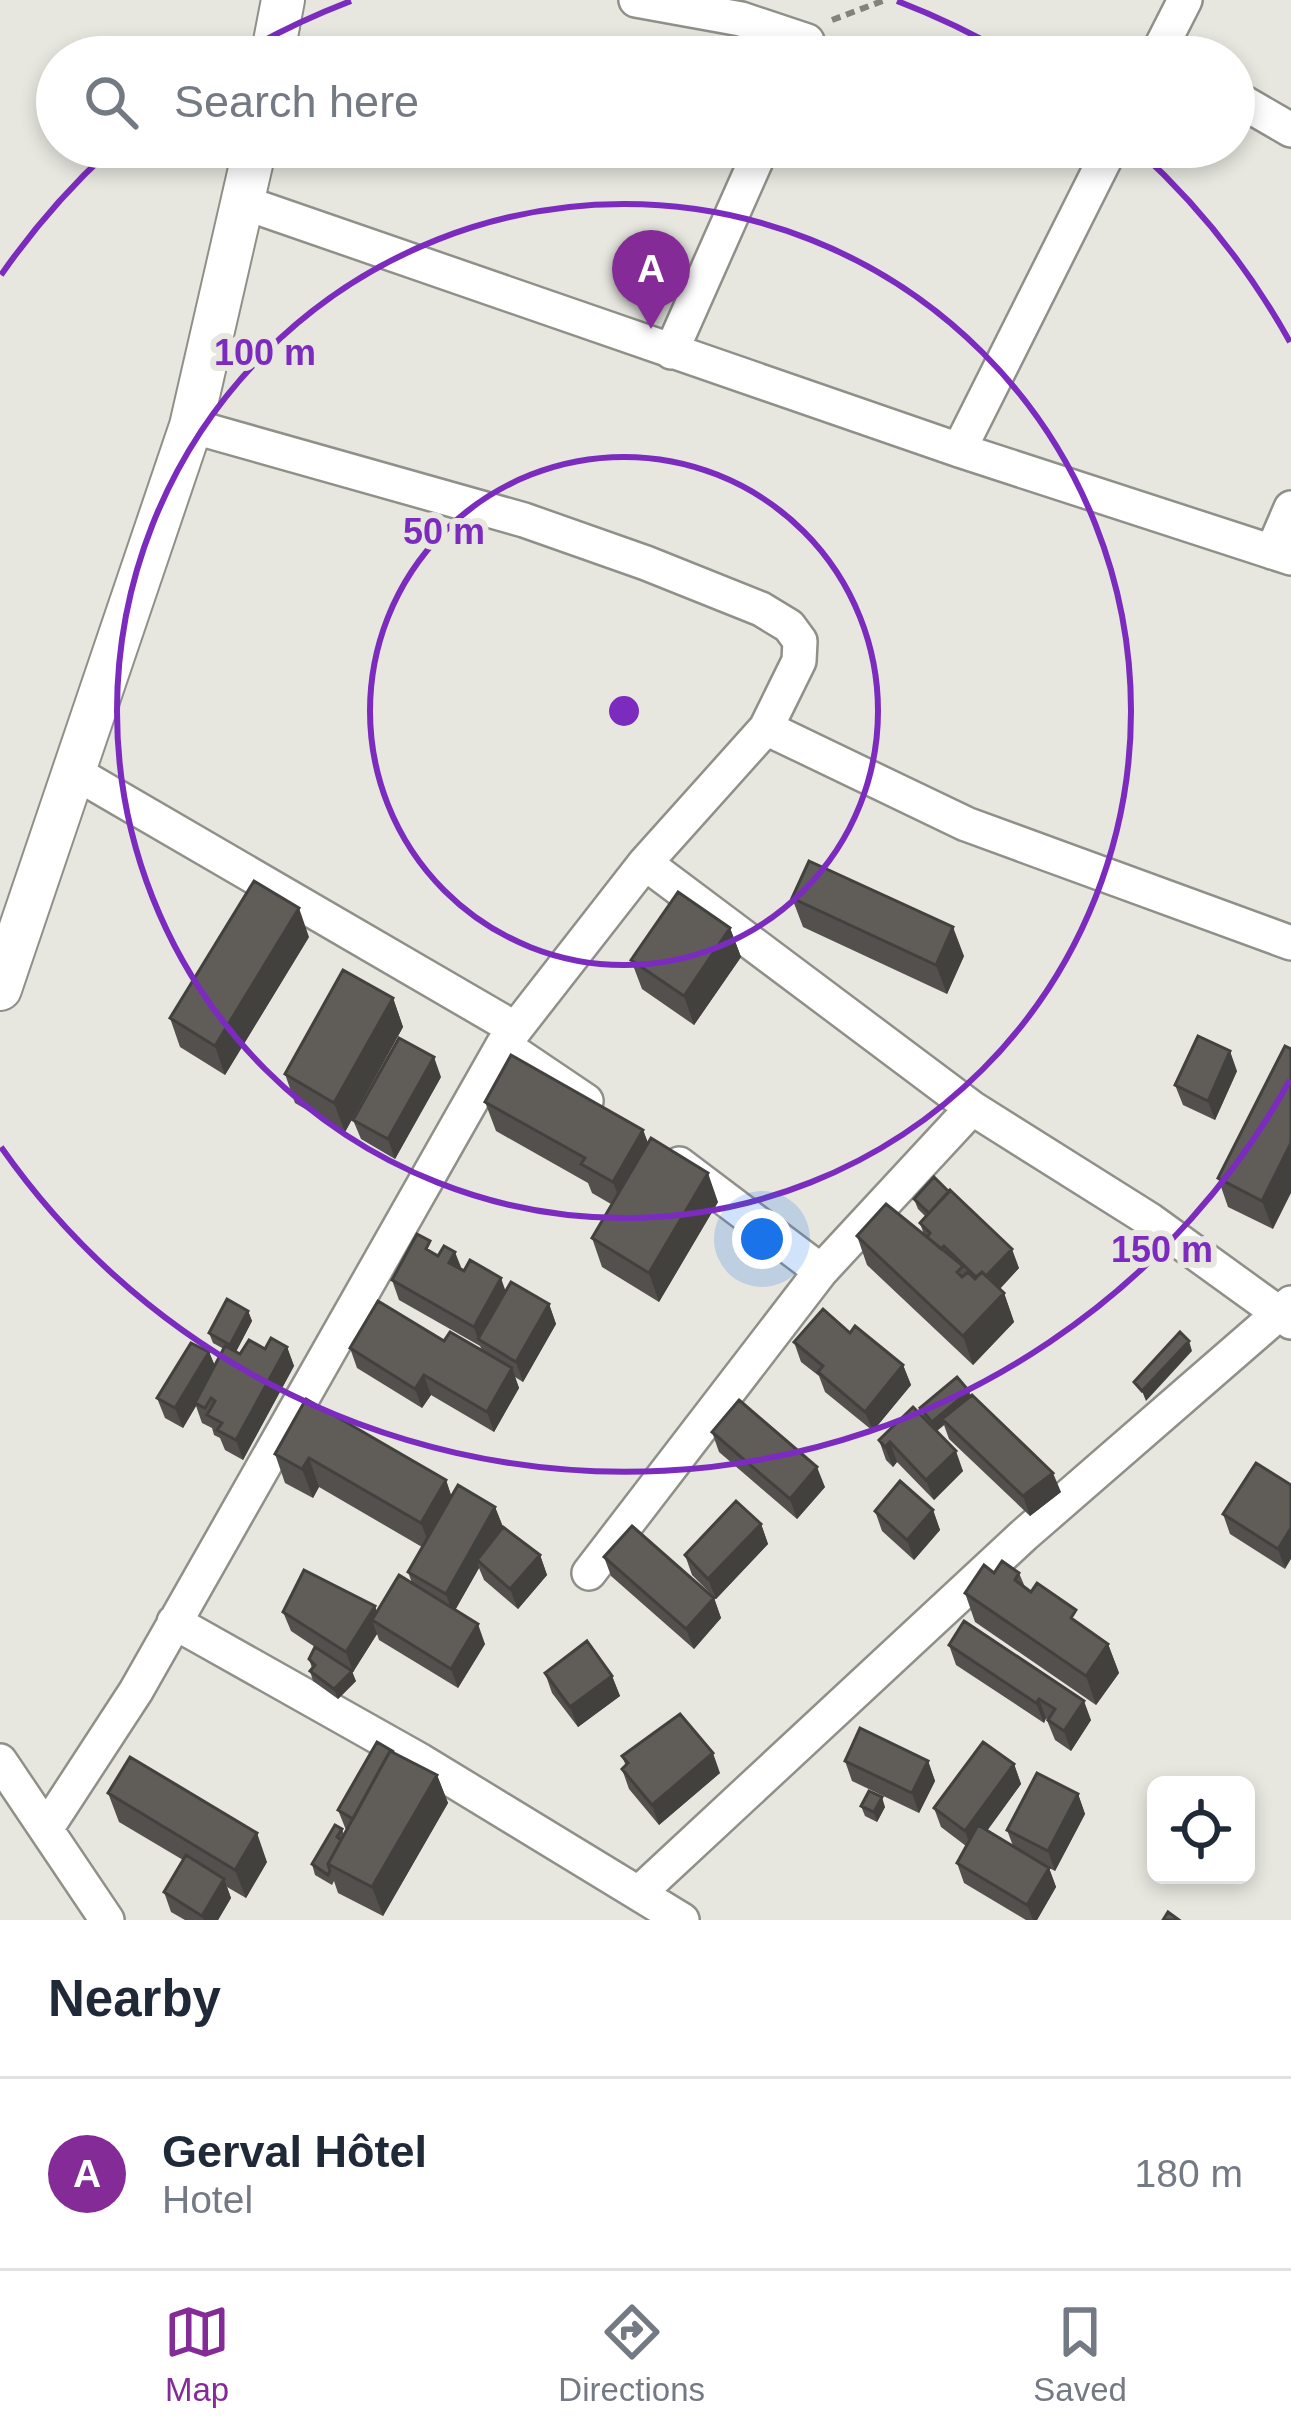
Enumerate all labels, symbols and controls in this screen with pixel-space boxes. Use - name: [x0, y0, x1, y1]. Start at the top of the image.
- search box: [36, 36, 1255, 168]
- icon: search: [78, 69, 144, 135]
- text: Search here: [174, 76, 419, 127]
- pin: A: [612, 230, 690, 329]
- text: 100 m: [214, 332, 316, 373]
- text: 50 m: [403, 511, 485, 552]
- centre of rings: [603, 690, 645, 732]
- your location: [732, 1209, 792, 1269]
- text: 150 m: [1111, 1229, 1213, 1270]
- map controls: [1147, 1776, 1255, 1884]
- button: locate: [1147, 1776, 1255, 1884]
- text: Nearby: [48, 1970, 221, 2027]
- text: Gerval Hôtel: [162, 2126, 427, 2177]
- text: A: [73, 2152, 101, 2195]
- text: 180 m: [1135, 2152, 1243, 2195]
- text: Hotel: [162, 2178, 253, 2221]
- tab: Map: [164, 2299, 230, 2409]
- tab: Directions: [558, 2299, 705, 2409]
- tab: Saved: [1033, 2299, 1127, 2409]

